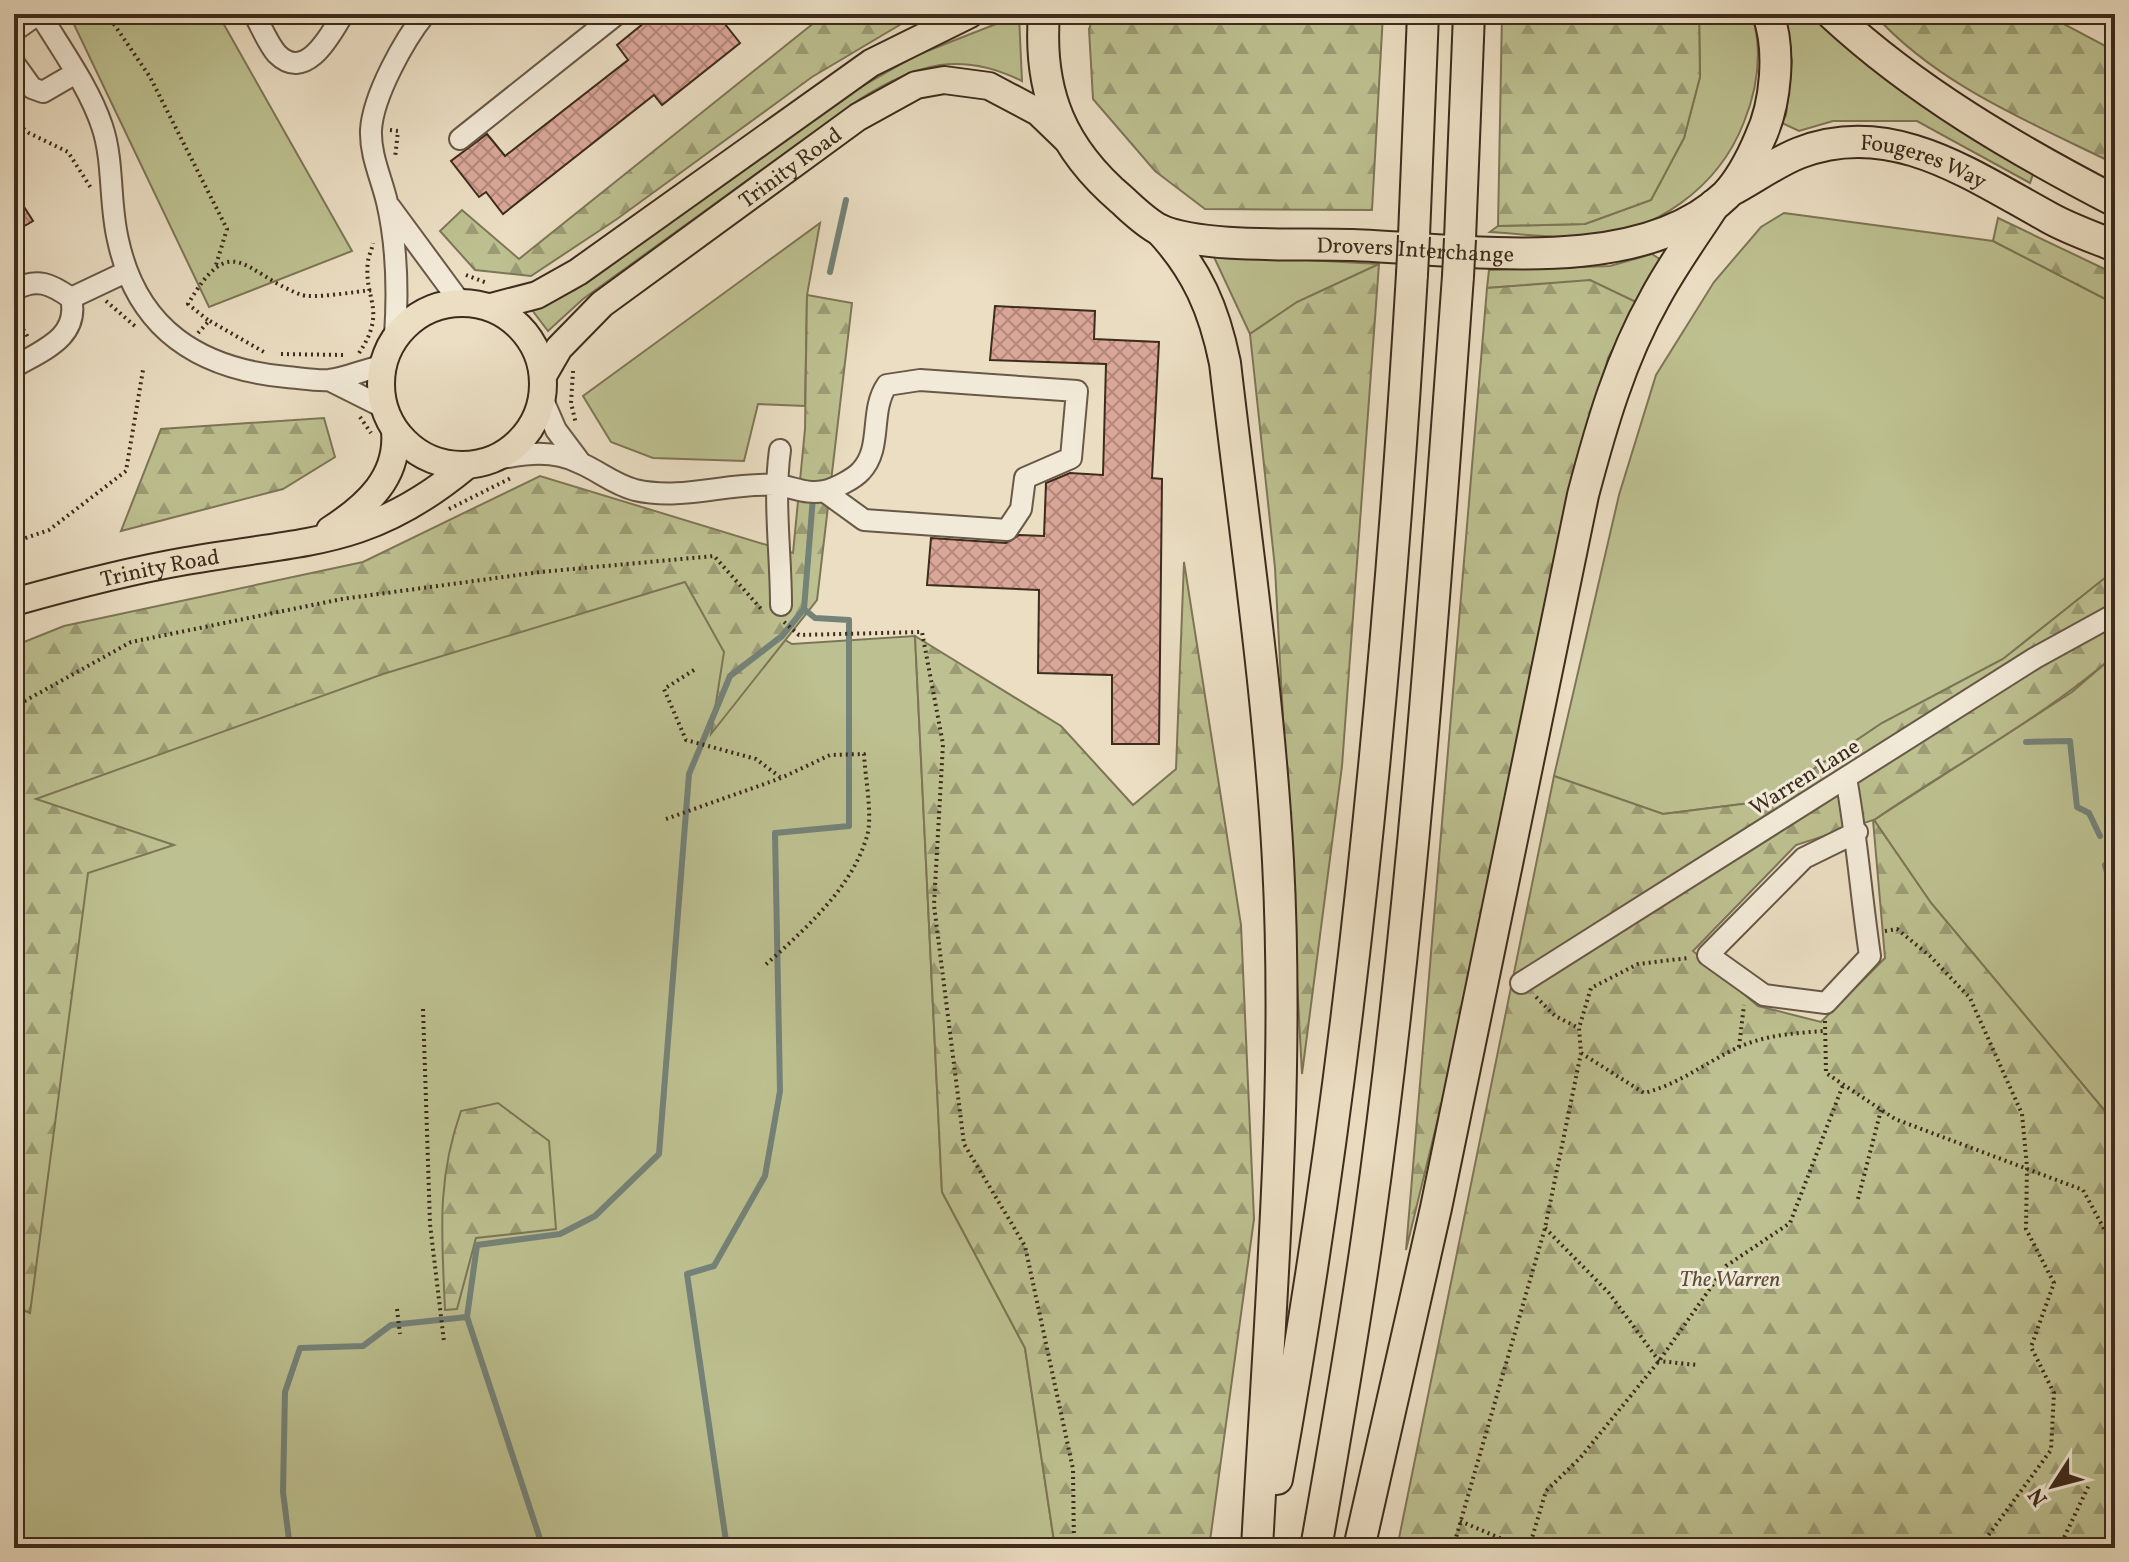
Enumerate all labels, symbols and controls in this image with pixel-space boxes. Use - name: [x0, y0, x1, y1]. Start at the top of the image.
- street label: Trinity Road: [733, 121, 849, 217]
- street label: Fougeres Way: [1860, 129, 1992, 198]
- street label: Drovers Interchange: [1317, 231, 1514, 271]
- street label: Trinity Road: [98, 543, 222, 596]
- street label: Warren Lane: [1744, 732, 1866, 824]
- park label: The Warren: [1680, 1265, 1780, 1296]
- north arrow: [2013, 1446, 2093, 1526]
- text: N: [2022, 1481, 2056, 1512]

